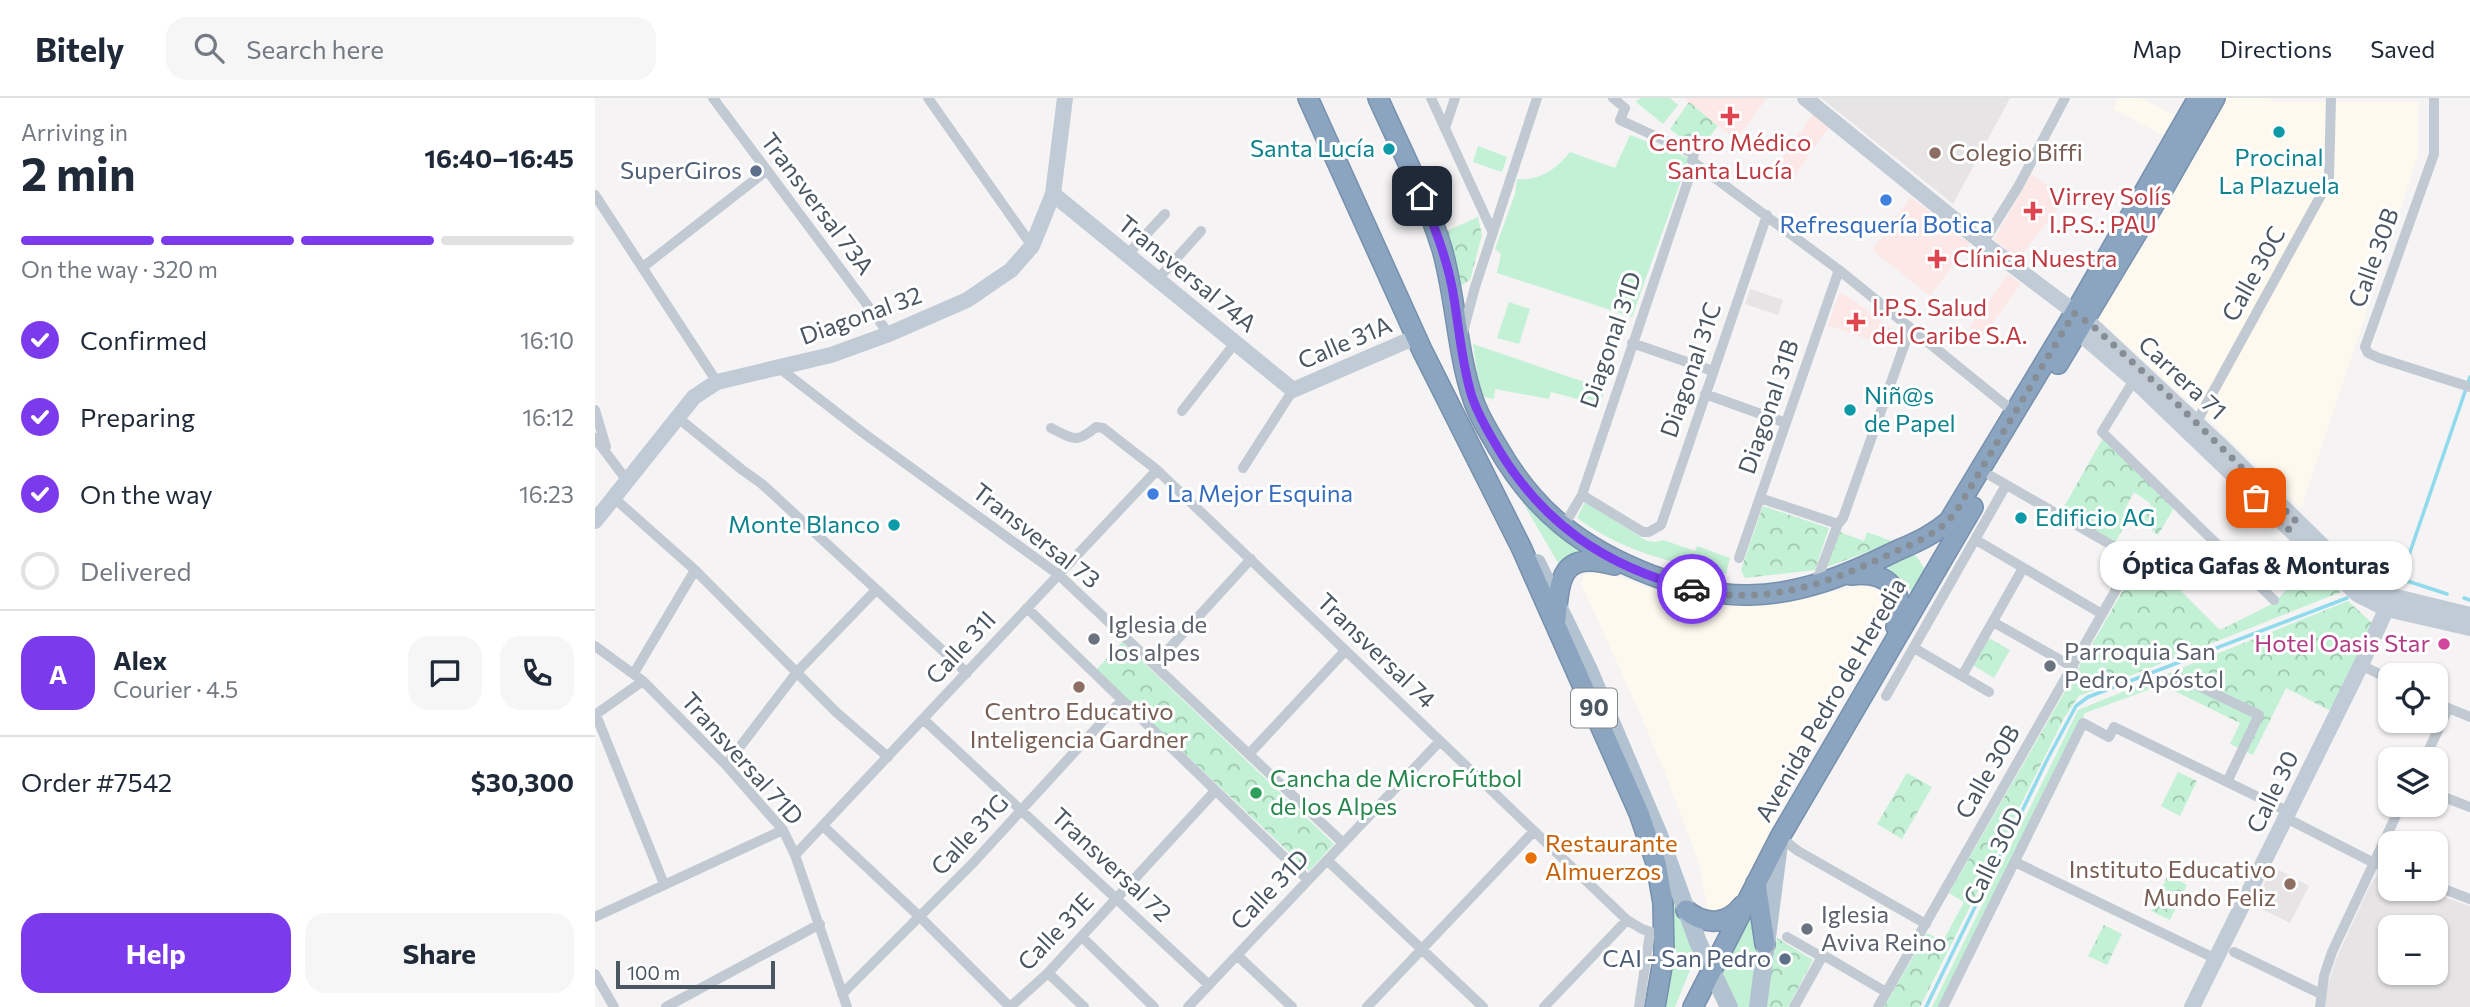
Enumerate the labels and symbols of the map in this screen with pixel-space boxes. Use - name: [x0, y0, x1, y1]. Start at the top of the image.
- marker: Centro Médico Santa Lucía: [1720, 106, 1740, 126]
- marker: Procinal La Plazuela: [2271, 124, 2287, 140]
- street label: Transversal 73A: [755, 126, 881, 280]
- place label: Centro Médico Santa Lucía: [1649, 127, 1811, 184]
- place label: Santa Lucía: [1250, 133, 1375, 162]
- place label: Colegio Biffi: [1949, 137, 2083, 166]
- marker: Santa Lucía: [1381, 141, 1397, 157]
- place label: Procinal La Plazuela: [2218, 142, 2340, 199]
- marker: Colegio Biffi: [1927, 145, 1943, 161]
- place label: SuperGiros: [620, 155, 742, 184]
- marker: SuperGiros: [748, 163, 764, 179]
- pin: [1392, 166, 1452, 226]
- place label: Virrey Solís I.P.S.: PAU: [2049, 181, 2171, 238]
- marker: Refresquería Botica: [1878, 192, 1894, 208]
- marker: Virrey Solís I.P.S.: PAU: [2023, 201, 2043, 221]
- street label: Calle 30B: [2341, 204, 2404, 311]
- street label: Transversal 74A: [1113, 208, 1263, 338]
- place label: Refresquería Botica: [1779, 209, 1993, 238]
- street label: Calle 30C: [2215, 221, 2291, 326]
- place label: Clínica Nuestra: [1953, 243, 2117, 272]
- marker: Clínica Nuestra: [1927, 249, 1947, 269]
- street label: Diagonal 31D: [1573, 268, 1646, 411]
- street label: Diagonal 32: [796, 279, 925, 350]
- place label: I.P.S. Salud del Caribe S.A.: [1872, 292, 2027, 349]
- street label: Diagonal 31C: [1653, 298, 1726, 441]
- street label: Calle 31A: [1293, 309, 1396, 374]
- marker: I.P.S. Salud del Caribe S.A.: [1846, 312, 1866, 332]
- street label: Carrera 71: [2133, 329, 2233, 425]
- street label: Diagonal 31B: [1731, 336, 1804, 477]
- place label: Niñ@s de Papel: [1864, 380, 1956, 437]
- marker: Niñ@s de Papel: [1842, 402, 1858, 418]
- pin: [2226, 468, 2286, 528]
- street label: Transversal 73: [967, 476, 1107, 594]
- place label: La Mejor Esquina: [1167, 478, 1353, 507]
- marker: La Mejor Esquina: [1145, 486, 1161, 502]
- place label: Edificio AG: [2035, 502, 2155, 531]
- place label: Monte Blanco: [728, 509, 880, 538]
- marker: Edificio AG: [2013, 510, 2029, 526]
- marker: Monte Blanco: [886, 517, 902, 533]
- callout: Óptica Gafas & Monturas: [2100, 540, 2412, 589]
- courier: [1657, 554, 1727, 624]
- street label: Avenida Pedro de Heredia: [1748, 572, 1911, 826]
- street label: Transversal 74: [1312, 586, 1442, 714]
- street label: Calle 31I: [919, 605, 1001, 689]
- place label: Iglesia de los alpes: [1108, 609, 1207, 666]
- place label: Hotel Oasis Star: [2254, 628, 2430, 657]
- marker: Iglesia de los alpes: [1086, 631, 1102, 647]
- place label: Parroquia San Pedro, Apóstol: [2064, 636, 2224, 693]
- marker: Hotel Oasis Star: [2436, 636, 2452, 652]
- marker: Parroquia San Pedro, Apóstol: [2042, 658, 2058, 674]
- marker: Centro Educativo Inteligencia Gardner: [1071, 679, 1087, 695]
- street label: Transversal 71D: [676, 686, 810, 830]
- road number: 90: [1571, 688, 1617, 728]
- place label: Centro Educativo Inteligencia Gardner: [970, 696, 1189, 753]
- street label: Calle 30B: [1948, 719, 2025, 823]
- street label: Calle 30: [2239, 746, 2304, 837]
- place label: Cancha de MicroFútbol de los Alpes: [1270, 763, 1522, 820]
- marker: Cancha de MicroFútbol de los Alpes: [1248, 785, 1264, 801]
- street label: Calle 31G: [924, 788, 1014, 880]
- street label: Transversal 72: [1046, 801, 1178, 927]
- street label: Calle 30D: [1957, 802, 2029, 909]
- place label: Restaurante Almuerzos: [1545, 828, 1678, 885]
- street label: Calle 31D: [1224, 843, 1314, 935]
- marker: Restaurante Almuerzos: [1523, 850, 1539, 866]
- place label: Instituto Educativo Mundo Feliz: [2069, 854, 2276, 911]
- marker: Instituto Educativo Mundo Feliz: [2282, 876, 2298, 892]
- street label: Calle 31E: [1011, 886, 1099, 976]
- place label: Iglesia Aviva Reino: [1821, 899, 1947, 956]
- marker: Iglesia Aviva Reino: [1799, 921, 1815, 937]
- place label: CAI - San Pedro: [1602, 943, 1771, 972]
- marker: CAI - San Pedro: [1777, 951, 1793, 967]
- scale bar: [616, 958, 775, 990]

